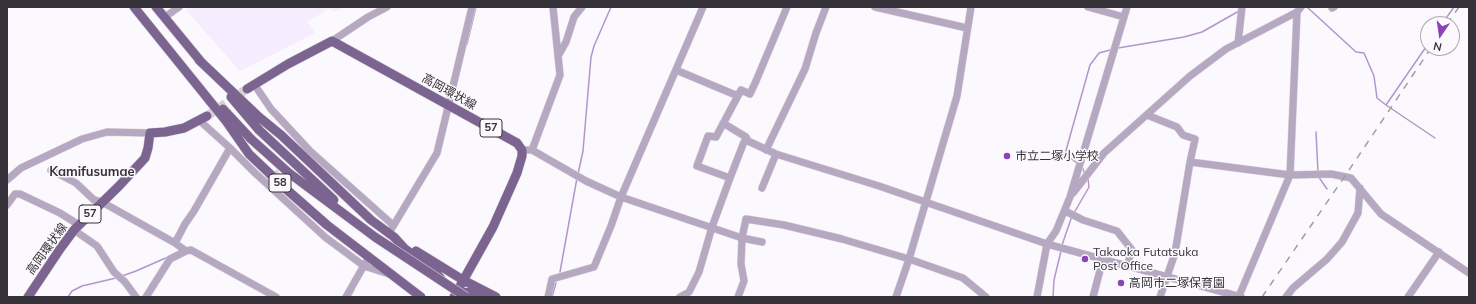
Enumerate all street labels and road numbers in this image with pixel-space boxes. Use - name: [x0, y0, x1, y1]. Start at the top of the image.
- street label: 高岡環状線: [419, 71, 479, 113]
- road number: 57: [480, 119, 502, 137]
- road number: 58: [269, 174, 291, 192]
- road number: 57: [79, 205, 101, 223]
- street label: 高岡環状線: [24, 220, 70, 278]

